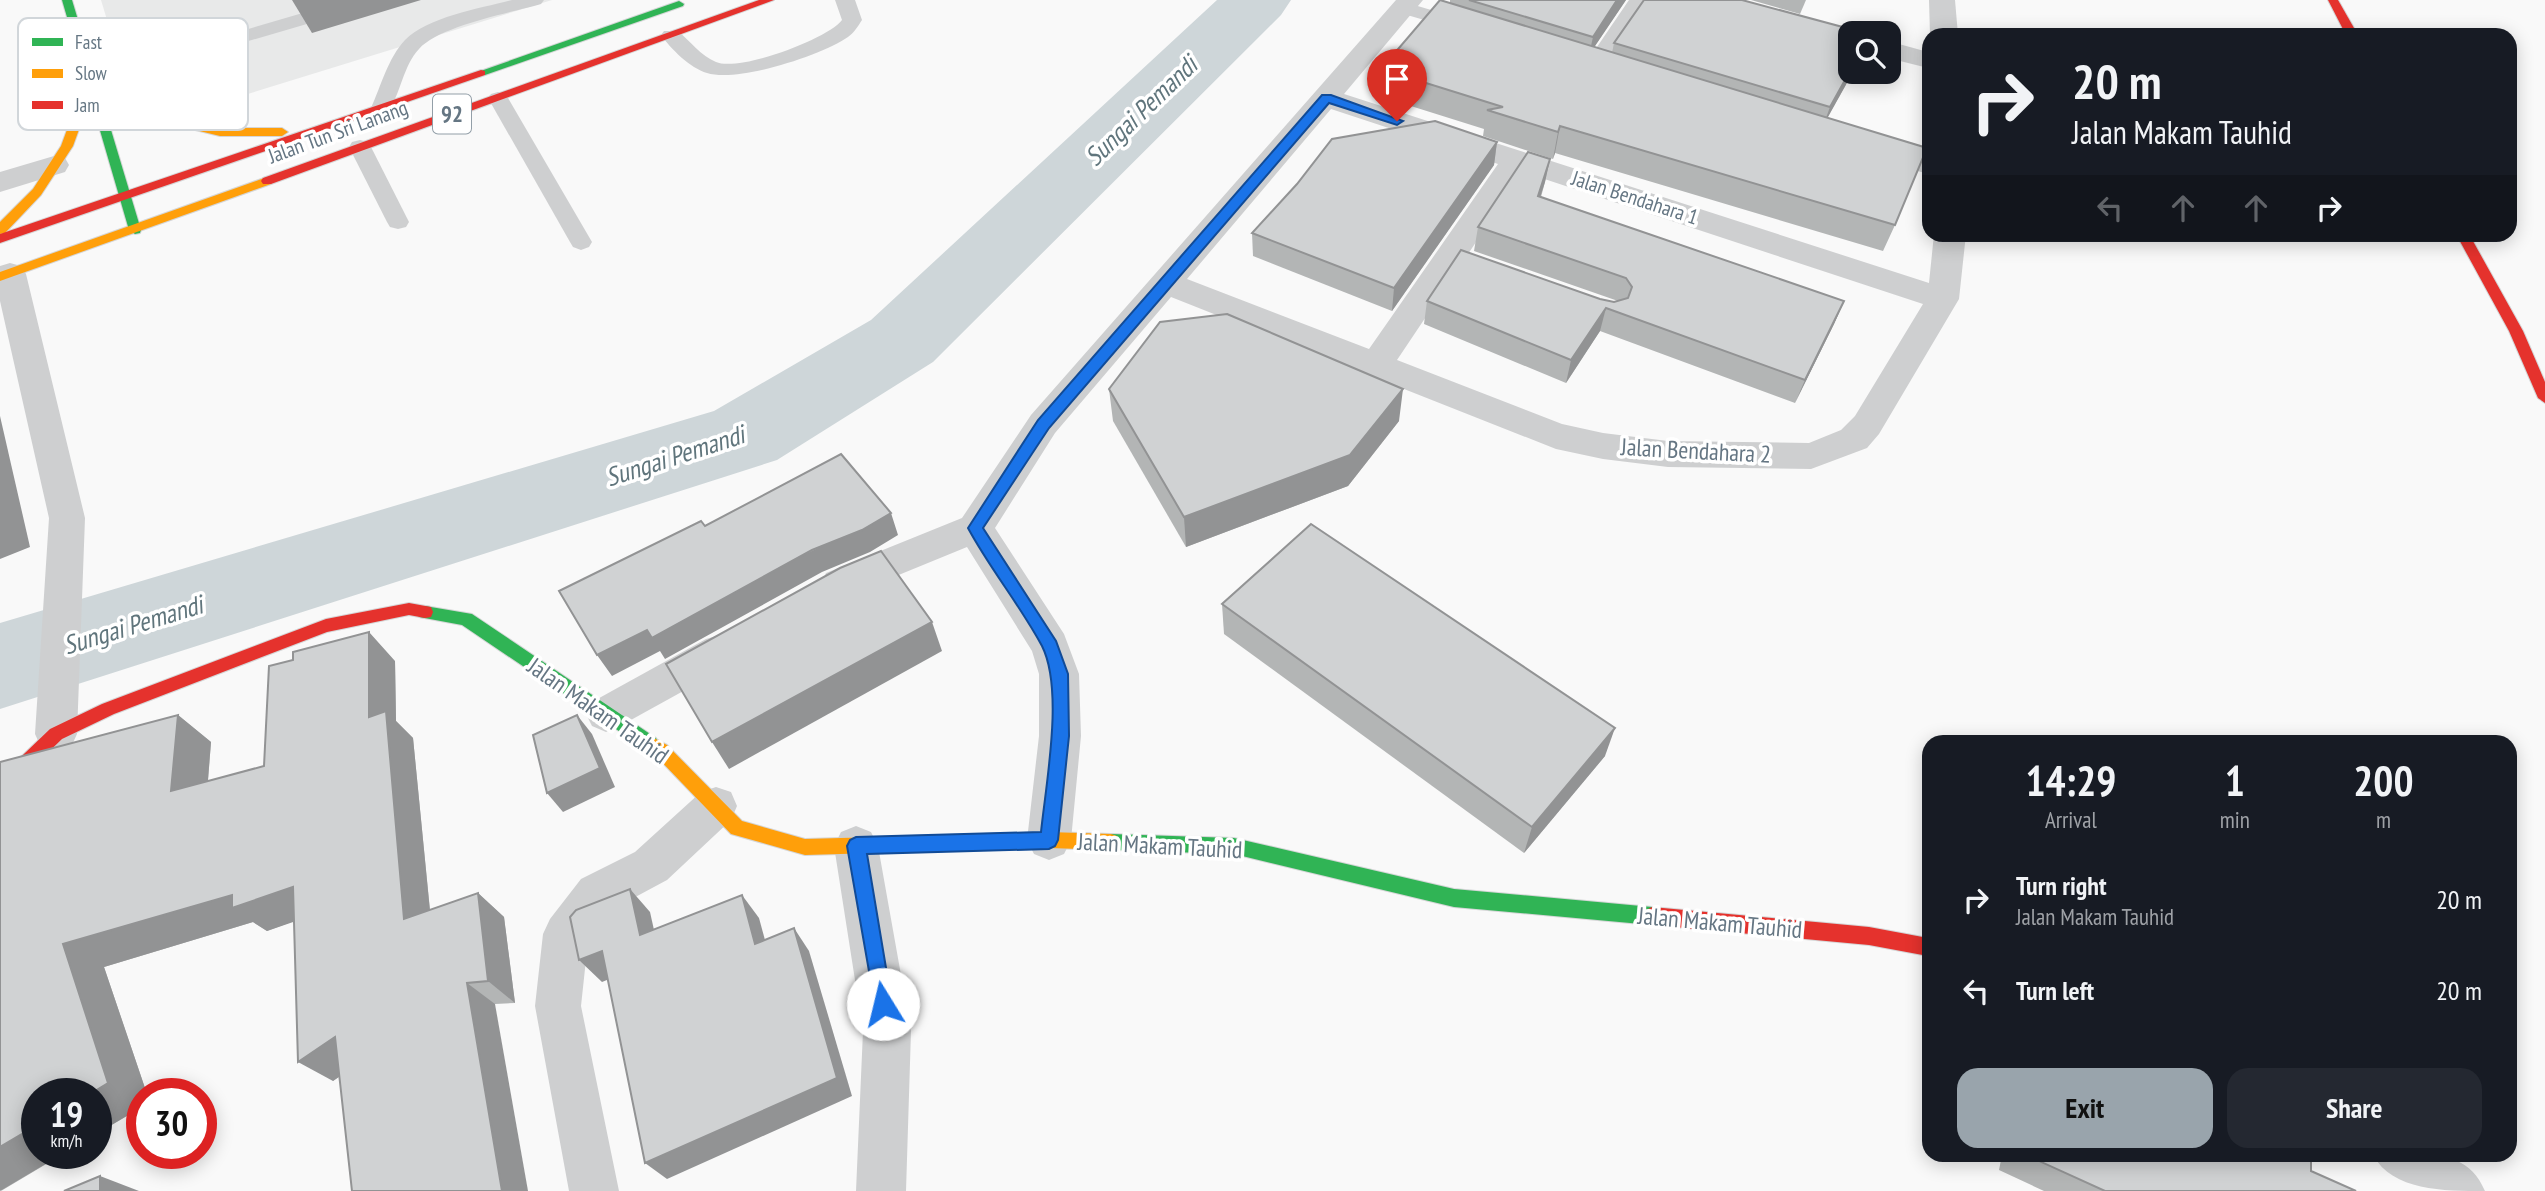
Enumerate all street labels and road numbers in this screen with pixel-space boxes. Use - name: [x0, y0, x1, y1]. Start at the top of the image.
- street label: Jalan Tun Sri Lanang: [263, 94, 411, 170]
- road number: 92: [433, 94, 471, 134]
- street label: Jalan Bendahara 1: [1568, 164, 1702, 231]
- street label: Jalan Bendahara 2: [1619, 431, 1772, 470]
- street label: Jalan Makam Tauhid: [521, 650, 675, 771]
- street label: Jalan Makam Tauhid: [1076, 826, 1243, 865]
- street label: Jalan Makam Tauhid: [1636, 900, 1804, 945]

